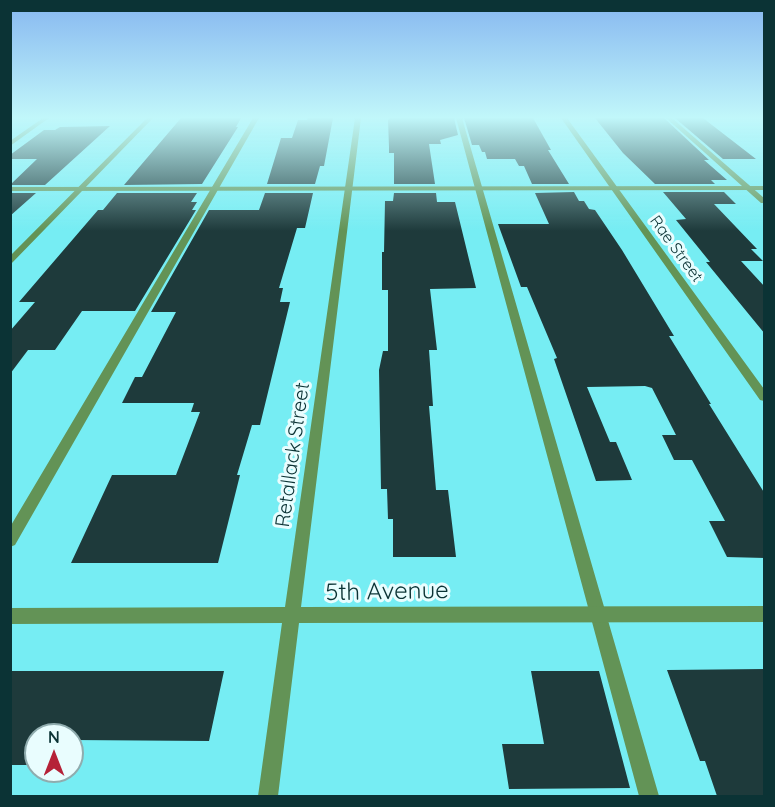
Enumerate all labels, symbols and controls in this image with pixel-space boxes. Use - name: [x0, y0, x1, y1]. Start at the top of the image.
- street label: Rae Street: [645, 212, 707, 286]
- street label: Retallack Street: [271, 381, 315, 529]
- street label: 5th Avenue: [325, 577, 449, 607]
- north arrow: [24, 723, 84, 783]
- text: N: [48, 727, 60, 747]

